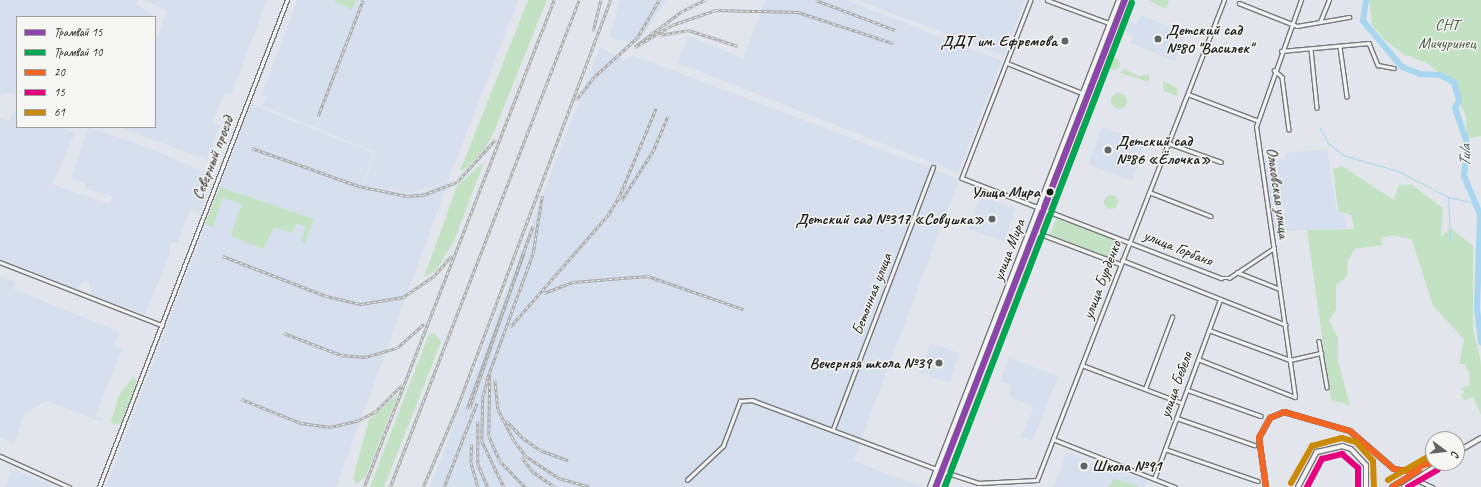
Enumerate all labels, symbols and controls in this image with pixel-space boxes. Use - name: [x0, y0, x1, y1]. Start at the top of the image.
- park label: СНТ Мичуринец: [1418, 15, 1476, 53]
- legend: [16, 16, 156, 128]
- place label: Детский сад №80 "Василек": [1166, 20, 1253, 58]
- text: Трамвай 15: [54, 24, 102, 40]
- place label: ДДТ им. Ефремова: [941, 31, 1057, 51]
- marker: Детский сад №80 "Василек": [1153, 34, 1163, 44]
- marker: ДДТ им. Ефремова: [1060, 36, 1070, 46]
- text: Трамвай 10: [54, 44, 102, 60]
- text: 20: [54, 64, 65, 80]
- text: 15: [54, 84, 65, 100]
- text: 61: [54, 104, 65, 120]
- street label: Северный проезд: [188, 114, 238, 202]
- place label: Детский сад №86 «Ёлочка»: [1116, 131, 1211, 169]
- marker: Детский сад №86 «Ёлочка»: [1103, 145, 1113, 155]
- water label: Tula: [1455, 145, 1475, 167]
- street label: Ольховская улица: [1262, 146, 1294, 240]
- place label: Улица Мира: [972, 182, 1040, 202]
- marker: Улица Мира: [1043, 185, 1057, 199]
- place label: Детский сад №317 «Совушка»: [795, 209, 984, 229]
- marker: Детский сад №317 «Совушка»: [987, 214, 997, 224]
- street label: улица Мира: [989, 217, 1029, 283]
- street label: улица Горбаня: [1141, 226, 1215, 270]
- street label: улица Бурденко: [1078, 238, 1126, 322]
- street label: Бетонная улица: [847, 250, 897, 338]
- street label: улица Бебеля: [1155, 350, 1197, 420]
- place label: Вечерняя школа №39: [810, 353, 931, 373]
- marker: Вечерняя школа №39: [934, 358, 944, 368]
- north arrow: [1425, 431, 1465, 471]
- text: С: [1448, 449, 1463, 458]
- place label: Школа №91: [1092, 456, 1161, 476]
- marker: Школа №91: [1079, 461, 1089, 471]

